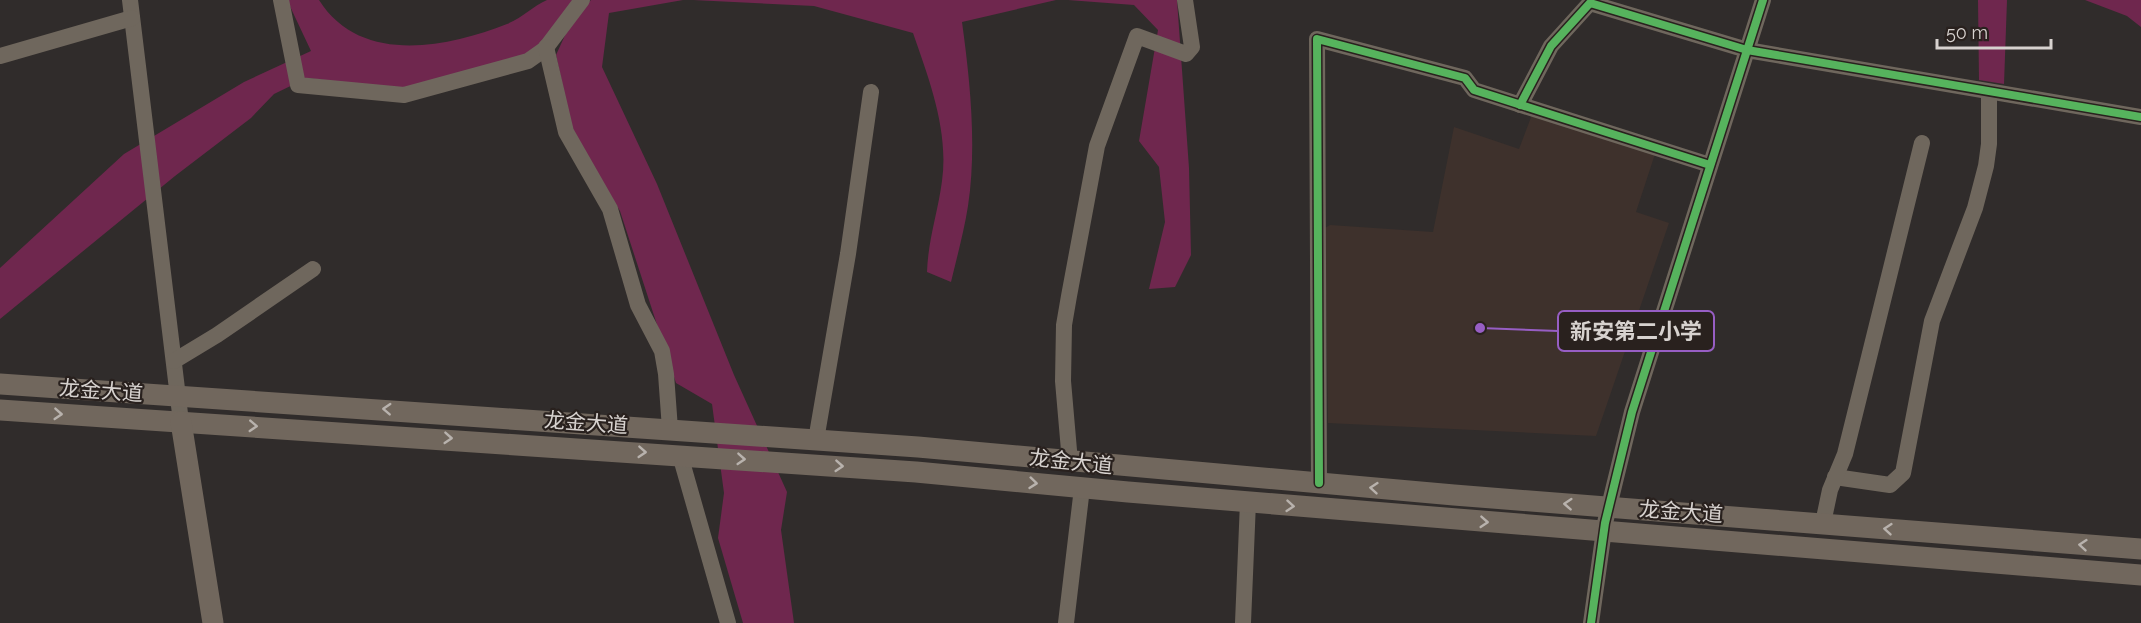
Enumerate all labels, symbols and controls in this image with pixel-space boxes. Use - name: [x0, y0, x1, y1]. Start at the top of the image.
- scale bar: [1937, 12, 2051, 50]
- text: 50 m: [1946, 22, 1988, 43]
- callout: 新安第二小学: [1558, 311, 1714, 351]
- text: 新安第二小学: [1570, 318, 1702, 344]
- street label: 龙金大道: [58, 375, 144, 406]
- one-way arrow: [382, 403, 391, 416]
- one-way arrow: [54, 407, 63, 420]
- street label: 龙金大道: [543, 407, 629, 438]
- one-way arrow: [248, 420, 257, 433]
- one-way arrow: [443, 432, 452, 445]
- one-way arrow: [638, 445, 647, 458]
- street label: 龙金大道: [1028, 445, 1114, 478]
- one-way arrow: [736, 453, 745, 466]
- one-way arrow: [834, 460, 843, 473]
- one-way arrow: [1028, 476, 1038, 489]
- one-way arrow: [1369, 482, 1378, 495]
- street label: 龙金大道: [1638, 496, 1724, 527]
- one-way arrow: [1564, 497, 1573, 510]
- one-way arrow: [1285, 499, 1295, 512]
- one-way arrow: [1480, 515, 1489, 528]
- one-way arrow: [1884, 523, 1893, 536]
- one-way arrow: [2078, 539, 2087, 552]

